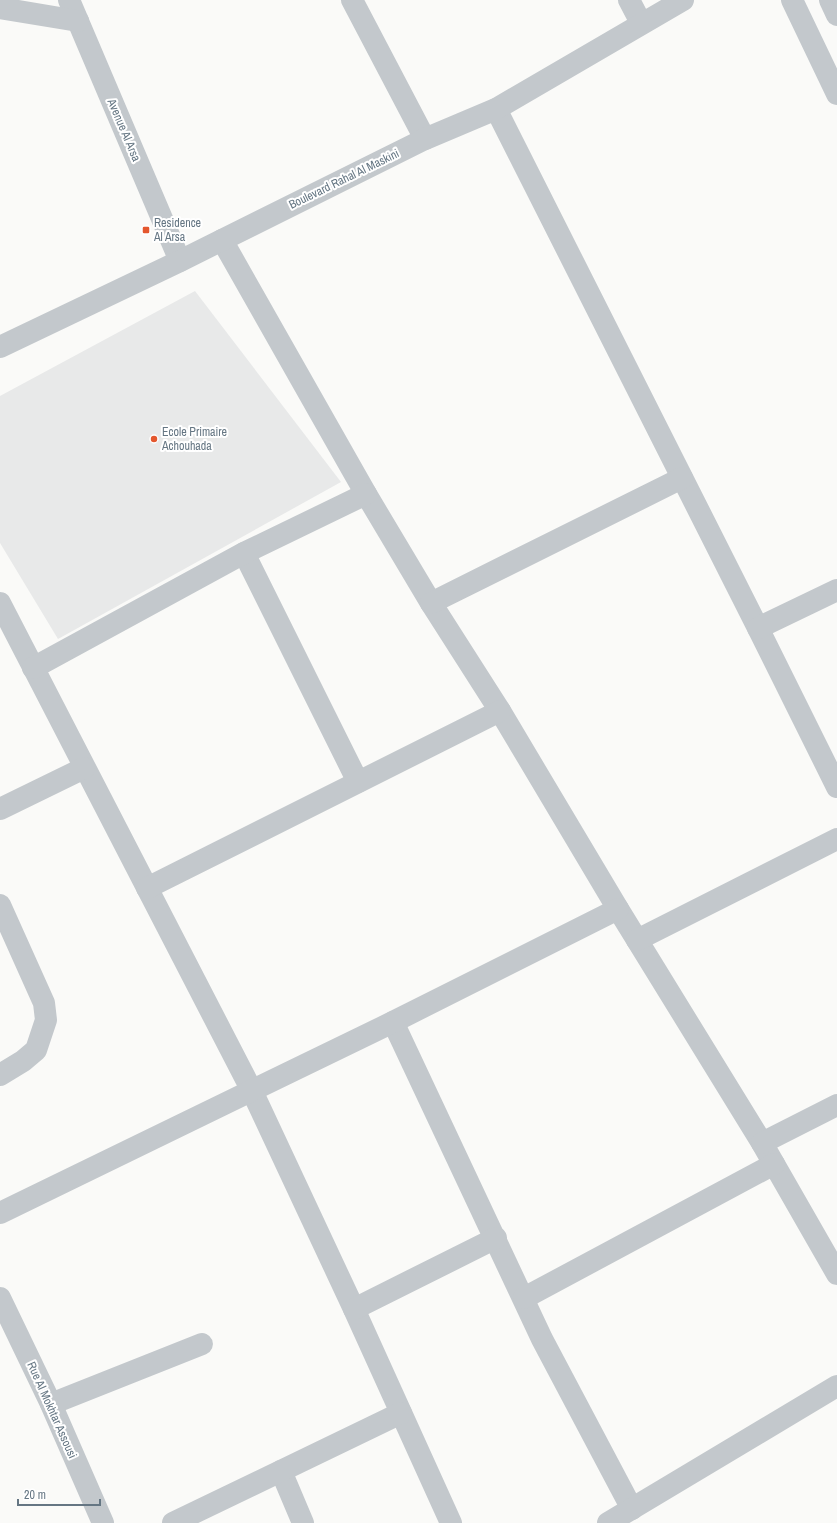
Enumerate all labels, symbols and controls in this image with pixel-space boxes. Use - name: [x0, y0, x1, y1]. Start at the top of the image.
- street label: Avenue Al Arsa: [103, 95, 145, 164]
- street label: Boulevard Rahal Al Maskini: [286, 145, 402, 213]
- place label: Residence Al Arsa: [153, 215, 201, 245]
- marker: Residence Al Arsa: [141, 225, 151, 235]
- place label: Ecole Primaire Achouhada: [161, 424, 227, 454]
- marker: Ecole Primaire Achouhada: [149, 434, 159, 444]
- street label: Rue Al Mokhtar Assousi: [23, 1359, 81, 1461]
- scale bar: [18, 1481, 100, 1507]
- text: 20 m: [24, 1487, 46, 1503]

